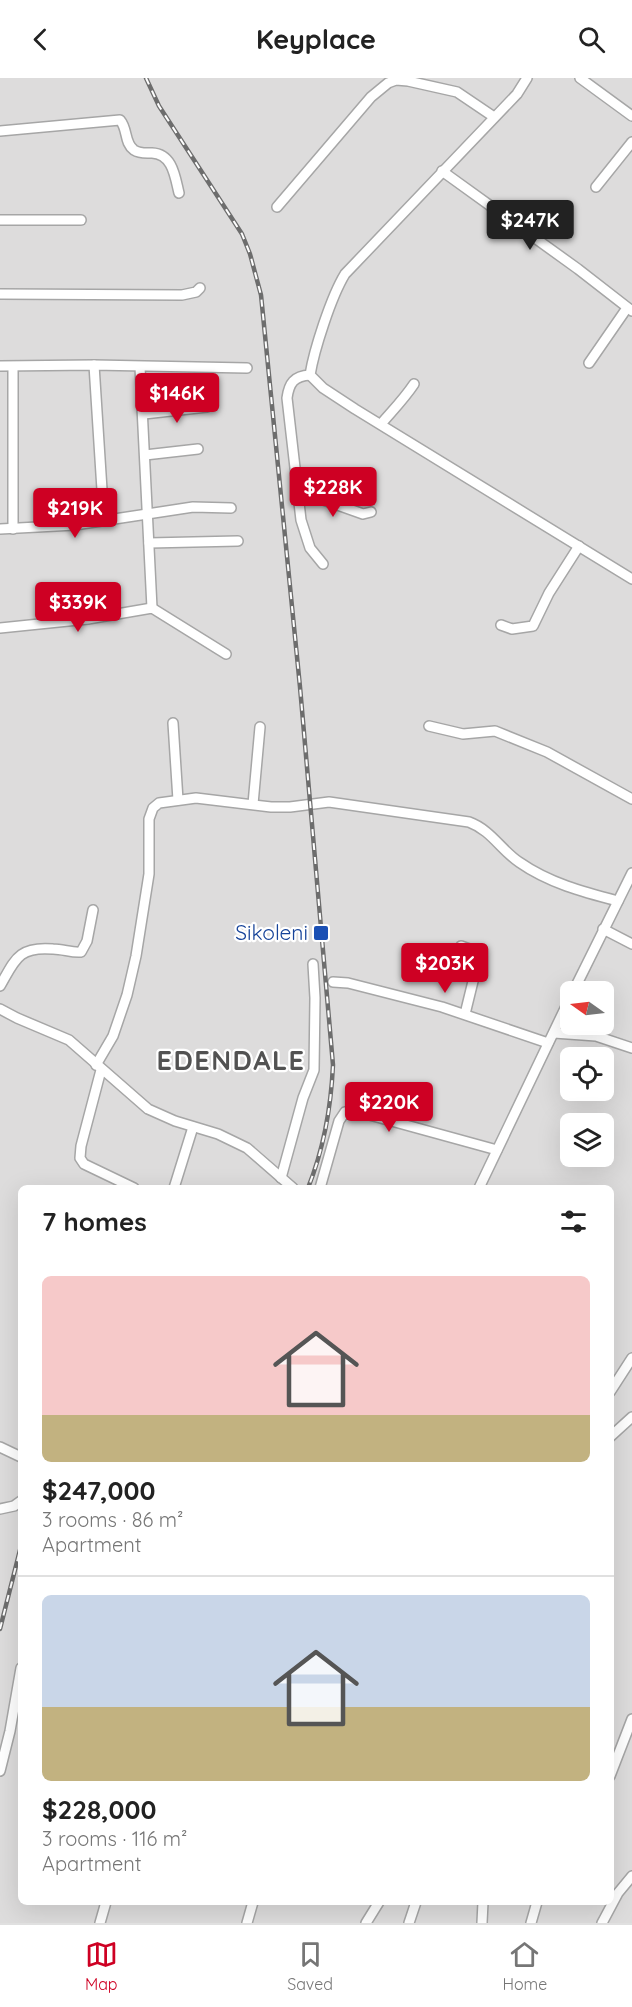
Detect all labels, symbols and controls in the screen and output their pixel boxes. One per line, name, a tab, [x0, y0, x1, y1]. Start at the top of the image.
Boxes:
text: Keyplace	[256, 22, 376, 56]
icon: back	[24, 23, 57, 56]
icon: search	[575, 23, 608, 56]
pin: $247K	[488, 200, 572, 251]
text: $247K	[501, 207, 559, 232]
pin: $146K	[135, 373, 219, 424]
text: $146K	[149, 380, 205, 405]
pin: $228K	[291, 467, 375, 518]
text: $228K	[304, 474, 362, 499]
pin: $219K	[33, 488, 117, 539]
text: $219K	[47, 495, 103, 520]
pin: $339K	[36, 582, 120, 633]
text: $339K	[49, 589, 107, 614]
place label: Sikoleni	[235, 919, 308, 945]
marker: Sikoleni	[312, 924, 330, 942]
pin: $203K	[403, 943, 487, 994]
text: $203K	[415, 950, 475, 975]
north arrow	[560, 981, 614, 1035]
map controls	[560, 981, 614, 1167]
district label: EDENDALE	[156, 1043, 306, 1077]
button: locate	[560, 1047, 614, 1101]
pin: $220K	[347, 1082, 431, 1133]
text: $220K	[359, 1089, 419, 1114]
button: layers	[560, 1113, 614, 1167]
text: 7 homes	[42, 1205, 147, 1238]
icon: filters	[557, 1205, 590, 1238]
icon: home	[262, 1315, 370, 1423]
text: $247,000	[42, 1474, 155, 1507]
text: 3 rooms · 86 m²	[42, 1507, 183, 1532]
text: Apartment	[42, 1532, 142, 1557]
icon: home	[262, 1634, 370, 1742]
text: $228,000	[42, 1793, 156, 1826]
text: 3 rooms · 116 m²	[42, 1826, 187, 1851]
text: Apartment	[42, 1851, 142, 1876]
tab: Map	[85, 1938, 118, 1994]
tab: Saved	[287, 1938, 333, 1994]
tab: Home	[502, 1938, 547, 1994]

